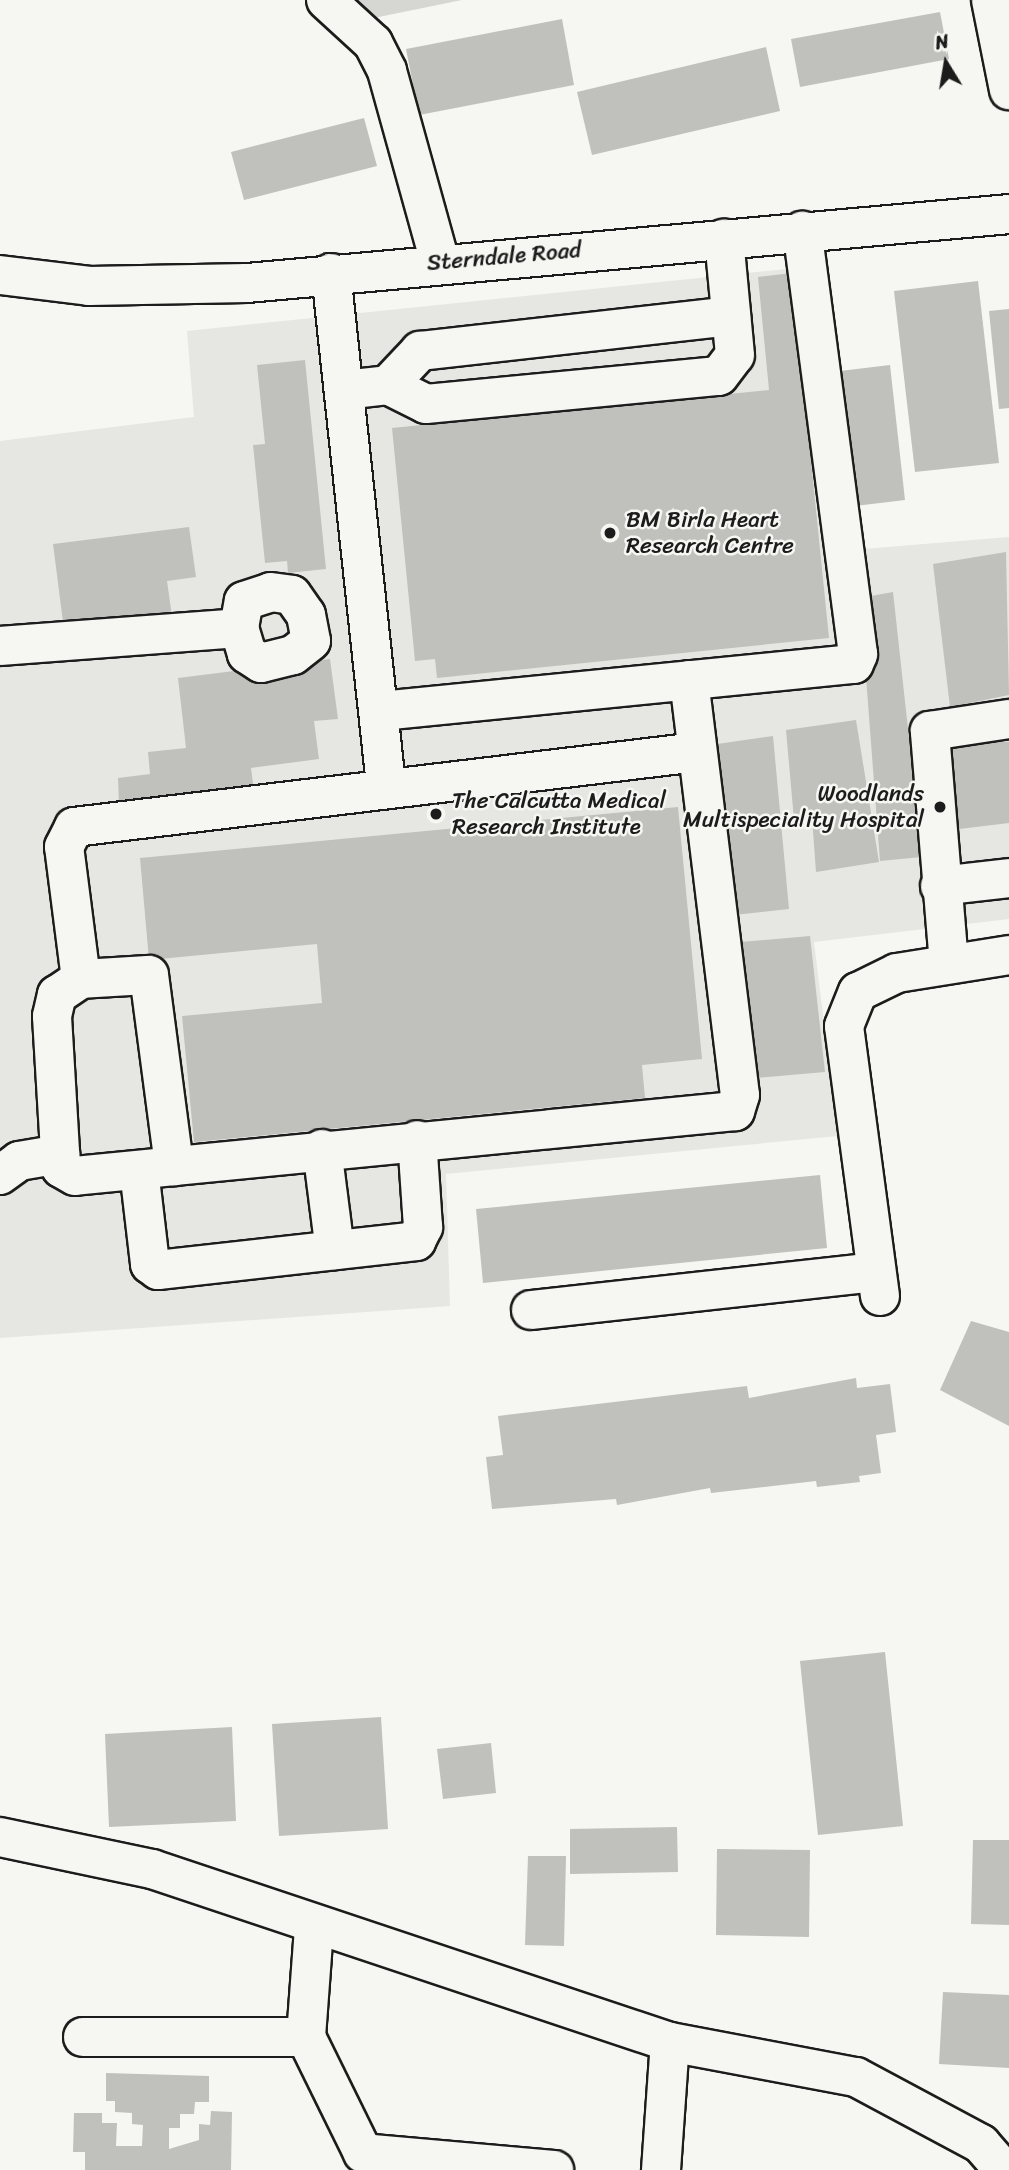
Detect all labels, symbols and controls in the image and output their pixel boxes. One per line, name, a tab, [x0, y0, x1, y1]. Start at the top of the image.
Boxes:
text: N	[932, 24, 952, 59]
north arrow	[911, 28, 981, 98]
street label: Sterndale Road	[426, 237, 582, 277]
place label: BM Birla Heart Research Centre	[626, 506, 795, 560]
marker: BM Birla Heart Research Centre	[600, 523, 620, 543]
place label: Woodlands Multispeciality Hospital	[683, 780, 924, 834]
place label: The Calcutta Medical Research Institute	[452, 787, 666, 841]
marker: Woodlands Multispeciality Hospital	[930, 797, 950, 817]
marker: The Calcutta Medical Research Institute	[426, 804, 446, 824]

